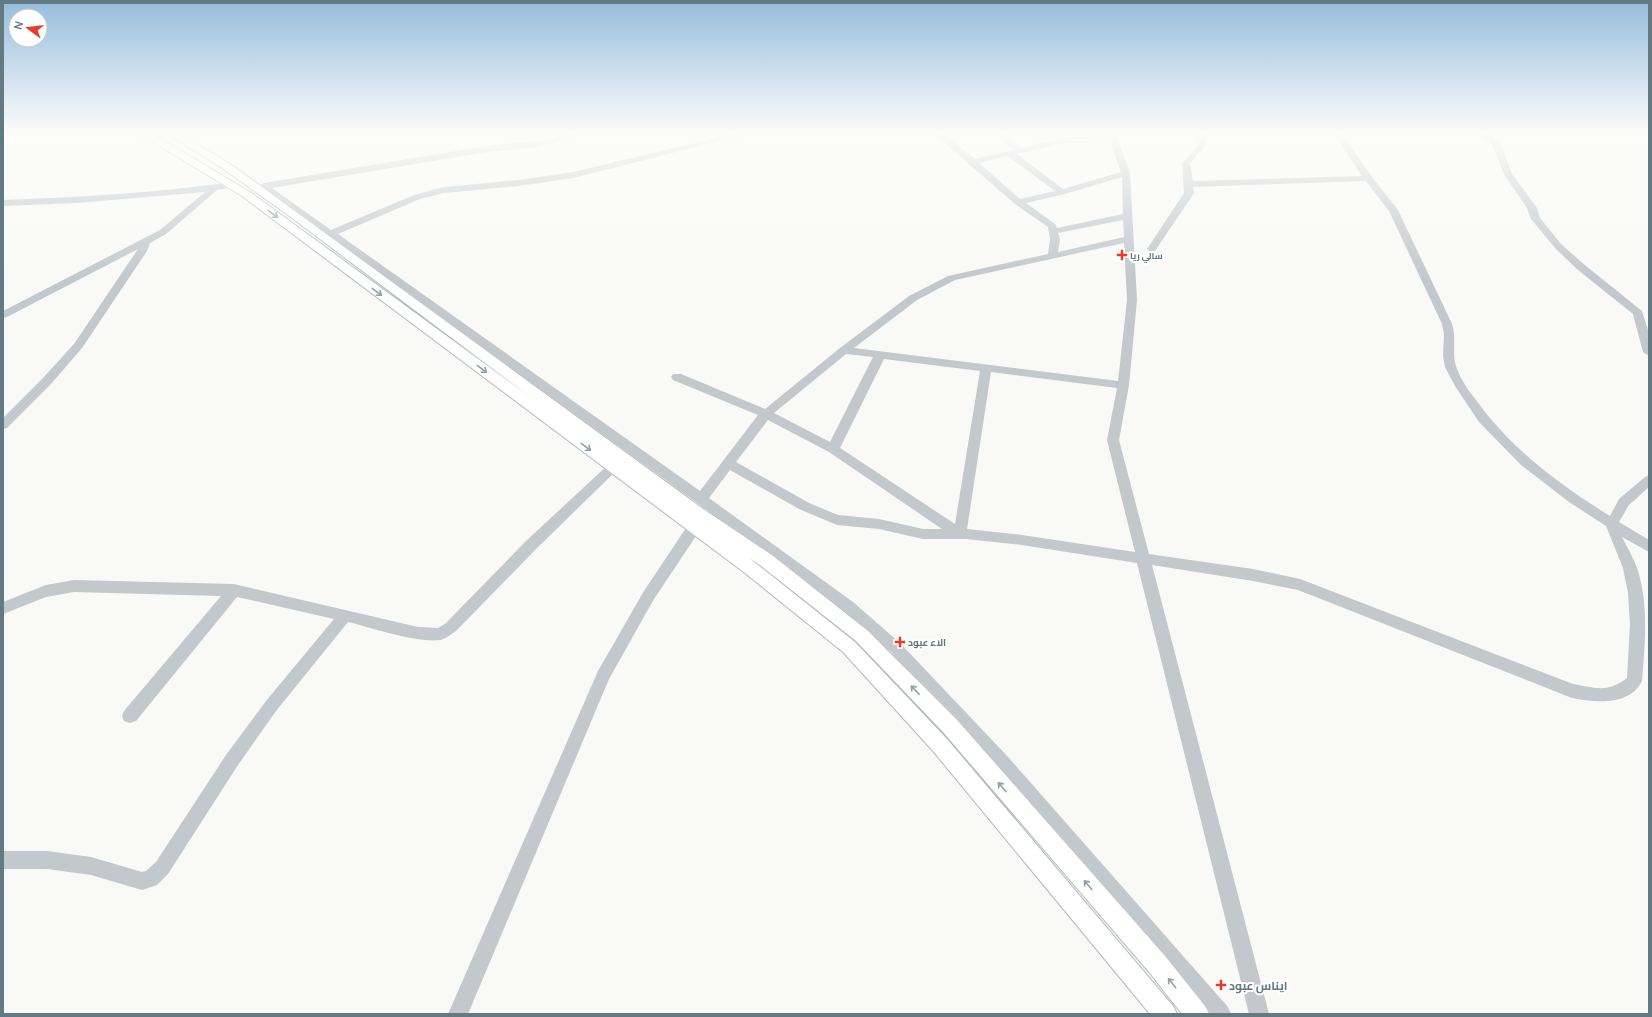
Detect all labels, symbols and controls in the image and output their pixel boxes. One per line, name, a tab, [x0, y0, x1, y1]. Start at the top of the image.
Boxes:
north arrow	[8, 8, 48, 48]
text: N	[10, 19, 26, 31]
one-way arrow	[267, 210, 278, 218]
place label: سالي ريا	[1130, 249, 1163, 264]
marker: سالي ريا	[1117, 250, 1127, 260]
one-way arrow	[372, 287, 383, 296]
one-way arrow	[476, 365, 487, 373]
one-way arrow	[580, 442, 591, 451]
place label: الاء عبود	[908, 635, 946, 649]
marker: الاء عبود	[895, 637, 905, 647]
one-way arrow	[911, 686, 920, 696]
one-way arrow	[998, 781, 1007, 792]
one-way arrow	[1083, 879, 1092, 890]
place label: ايناس عبود	[1229, 977, 1288, 994]
one-way arrow	[1168, 978, 1177, 989]
marker: ايناس عبود	[1216, 980, 1226, 990]

